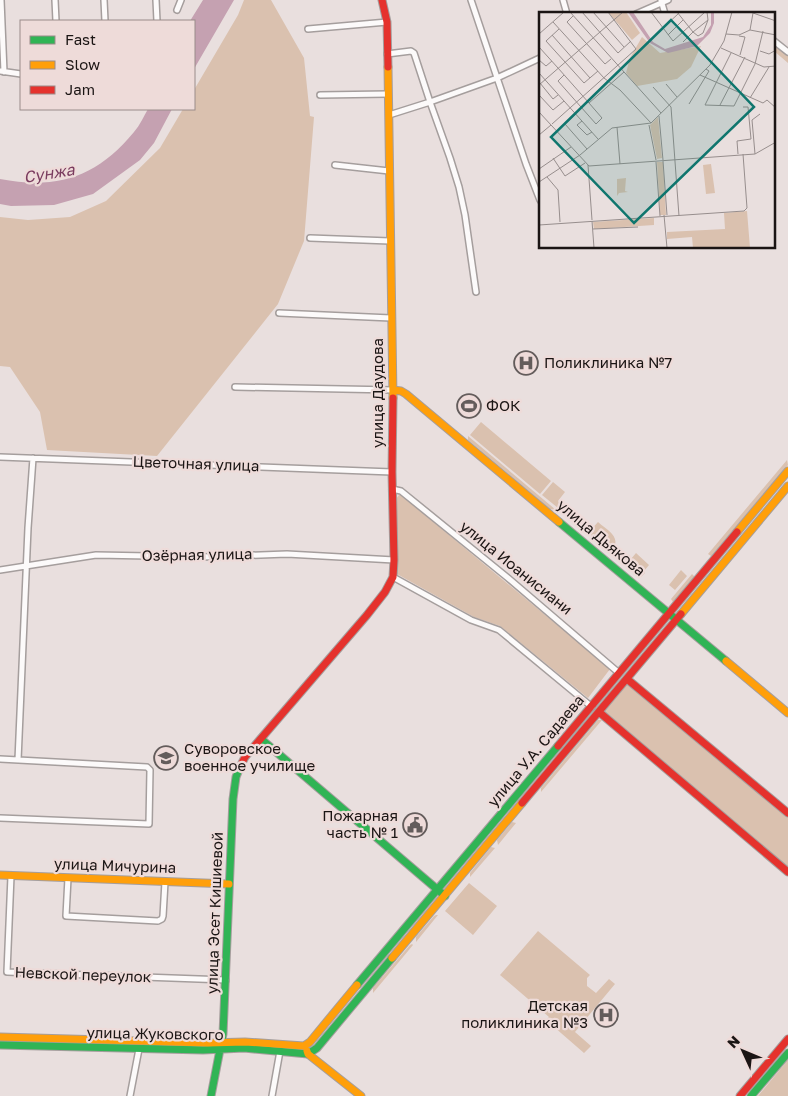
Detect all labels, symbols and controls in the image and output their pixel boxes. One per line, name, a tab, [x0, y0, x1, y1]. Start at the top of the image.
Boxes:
inset map	[539, 12, 776, 249]
legend	[20, 20, 195, 110]
text: Fast	[65, 30, 96, 48]
text: Slow	[65, 55, 100, 73]
text: Jam	[65, 80, 95, 98]
water label: Сунжа	[22, 159, 77, 187]
street label: улица Даудова	[368, 338, 386, 448]
hospital icon: Поликлиника №7	[513, 350, 539, 376]
place label: Поликлиника №7	[544, 353, 672, 371]
sports icon: ФОК	[456, 393, 482, 419]
place label: ФОК	[486, 396, 521, 414]
street label: Цветочная улица	[132, 452, 260, 474]
street label: улица Дьякова	[554, 495, 649, 579]
street label: улица Иоанисиани	[457, 516, 576, 618]
street label: Озёрная улица	[141, 544, 253, 564]
street label: улица У.А. Садаева	[483, 691, 587, 810]
place label: Суворовское военное училище	[184, 739, 315, 774]
school or university icon: Суворовское военное училище	[153, 745, 179, 771]
place label: Пожарная часть № 1	[322, 806, 398, 841]
public building icon: Пожарная часть № 1	[402, 812, 428, 838]
street label: улица Эсет Кишиевой	[202, 832, 226, 994]
street label: улица Мичурина	[54, 854, 177, 876]
street label: Невской переулок	[14, 963, 152, 985]
place label: Детская поликлиника №3	[461, 996, 588, 1031]
hospital icon: Детская поликлиника №3	[593, 1002, 619, 1028]
street label: улица Жуковского	[86, 1023, 224, 1043]
north arrow	[718, 1026, 768, 1076]
text: N	[723, 1032, 743, 1051]

